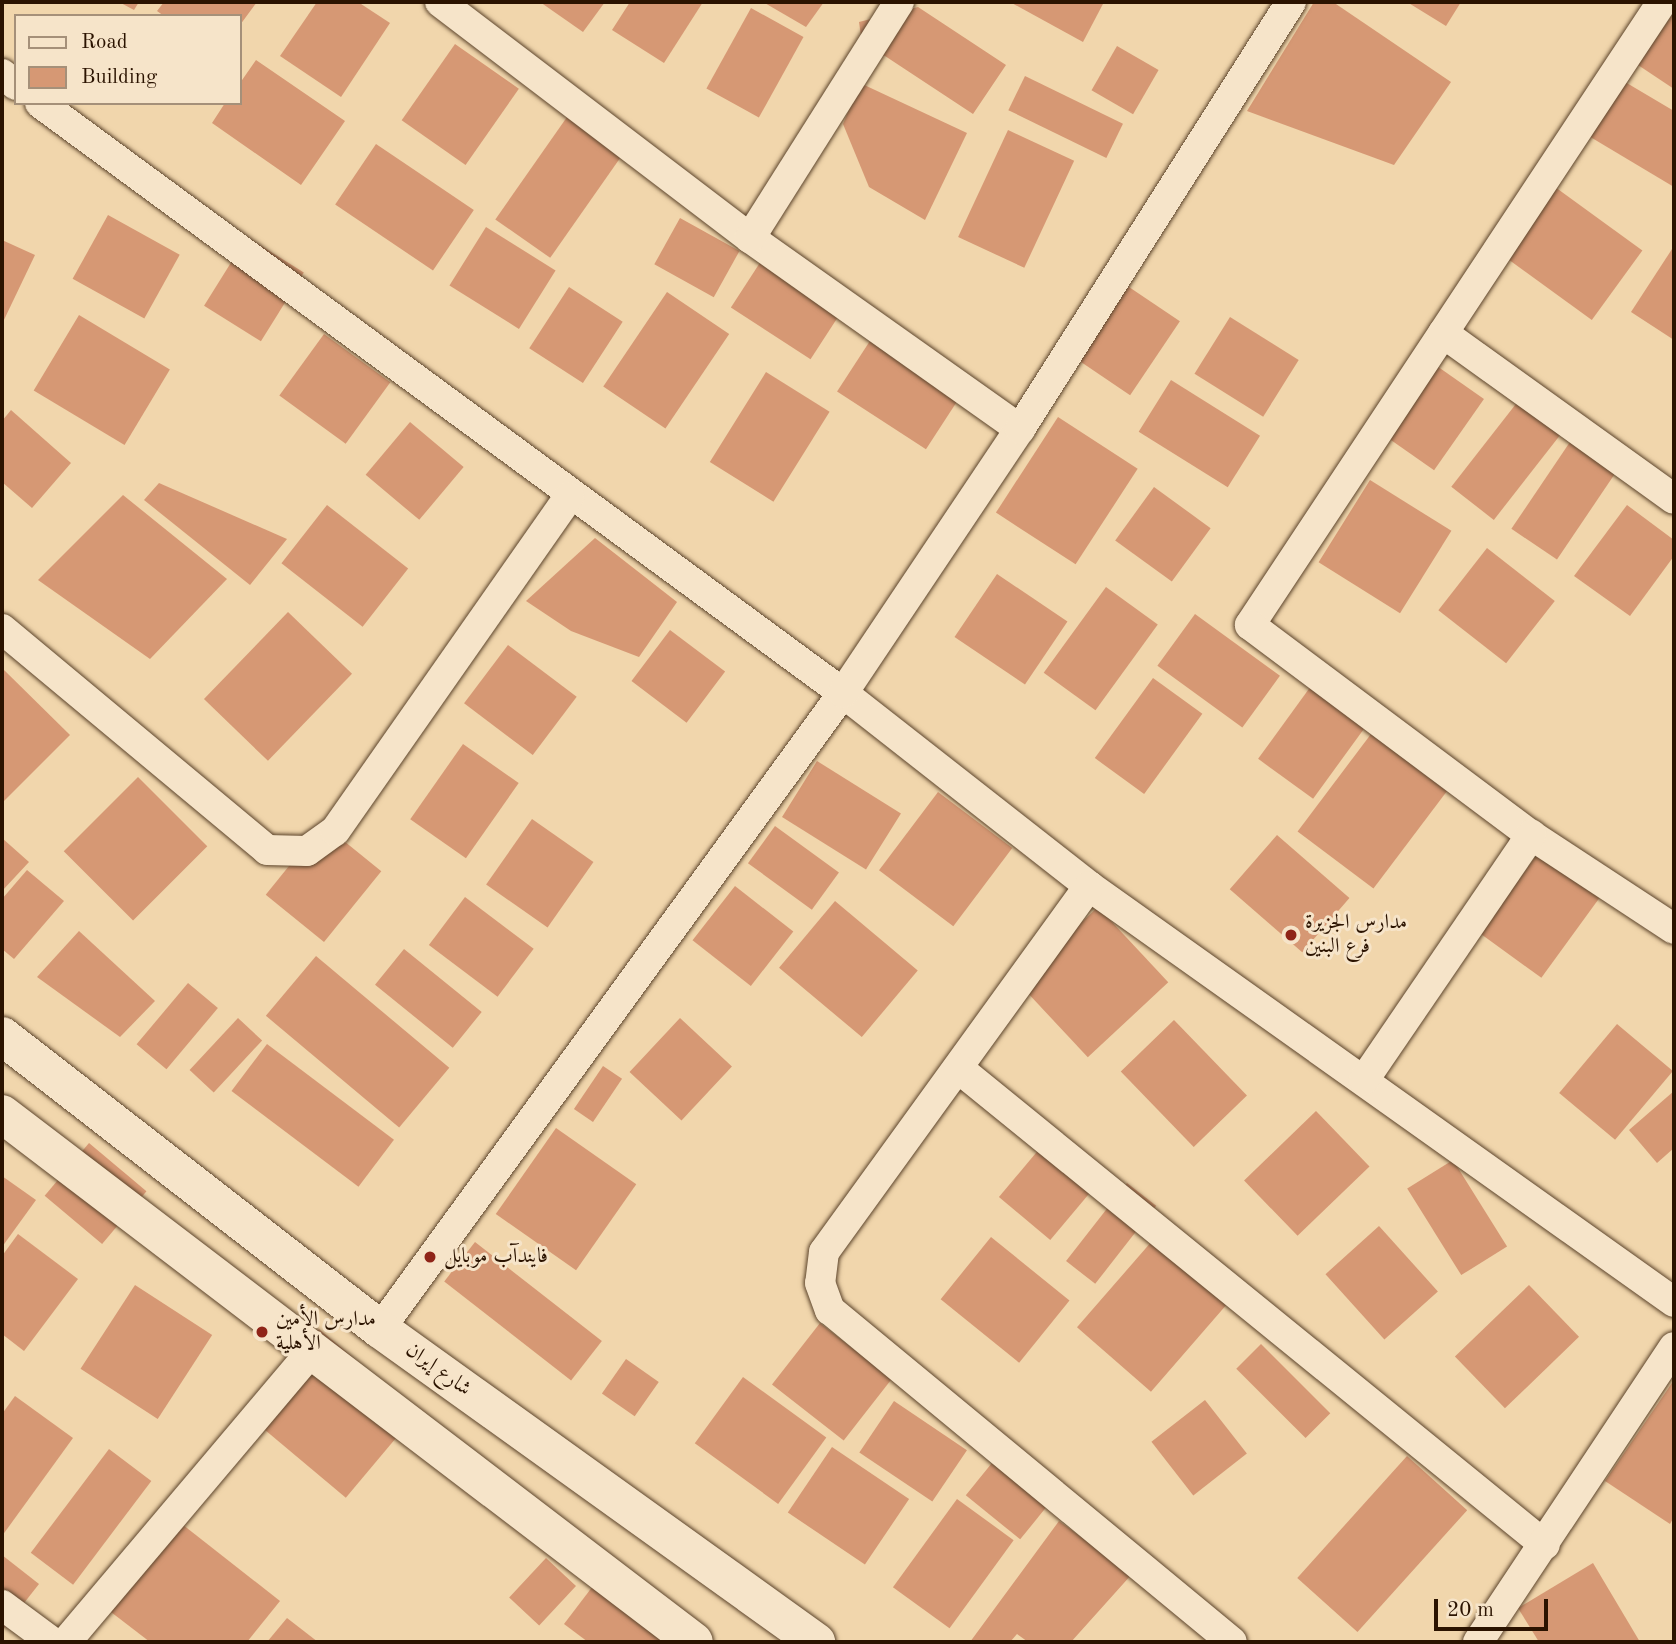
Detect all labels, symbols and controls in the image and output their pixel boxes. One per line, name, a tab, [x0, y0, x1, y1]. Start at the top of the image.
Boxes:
legend	[14, 14, 242, 105]
text: Road	[81, 32, 128, 53]
text: Building	[81, 67, 157, 88]
place label: مدارس الجزيرة فرع البنين	[1305, 910, 1407, 960]
marker: مدارس الجزيرة فرع البنين	[1283, 927, 1299, 943]
place label: فايندآب موبايل	[444, 1244, 548, 1270]
marker: فايندآب موبايل	[422, 1249, 438, 1265]
place label: مدارس الأمين الأهلية	[276, 1307, 376, 1357]
marker: مدارس الأمين الأهلية	[254, 1324, 270, 1340]
street label: شارع إيران	[400, 1338, 476, 1402]
scale bar	[1438, 1584, 1552, 1628]
text: 20 m	[1447, 1600, 1494, 1621]

